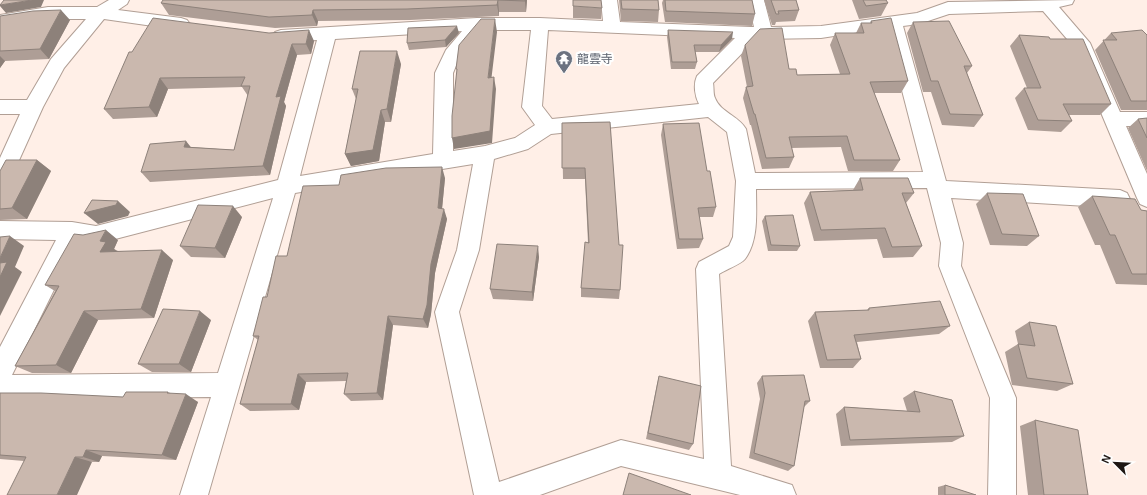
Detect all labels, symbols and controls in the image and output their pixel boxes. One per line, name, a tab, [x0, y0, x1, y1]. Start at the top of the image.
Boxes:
temple icon: 龍雲寺	[554, 49, 574, 74]
place label: 龍雲寺	[577, 52, 613, 66]
north arrow	[1095, 443, 1135, 483]
text: N	[1099, 453, 1113, 465]

